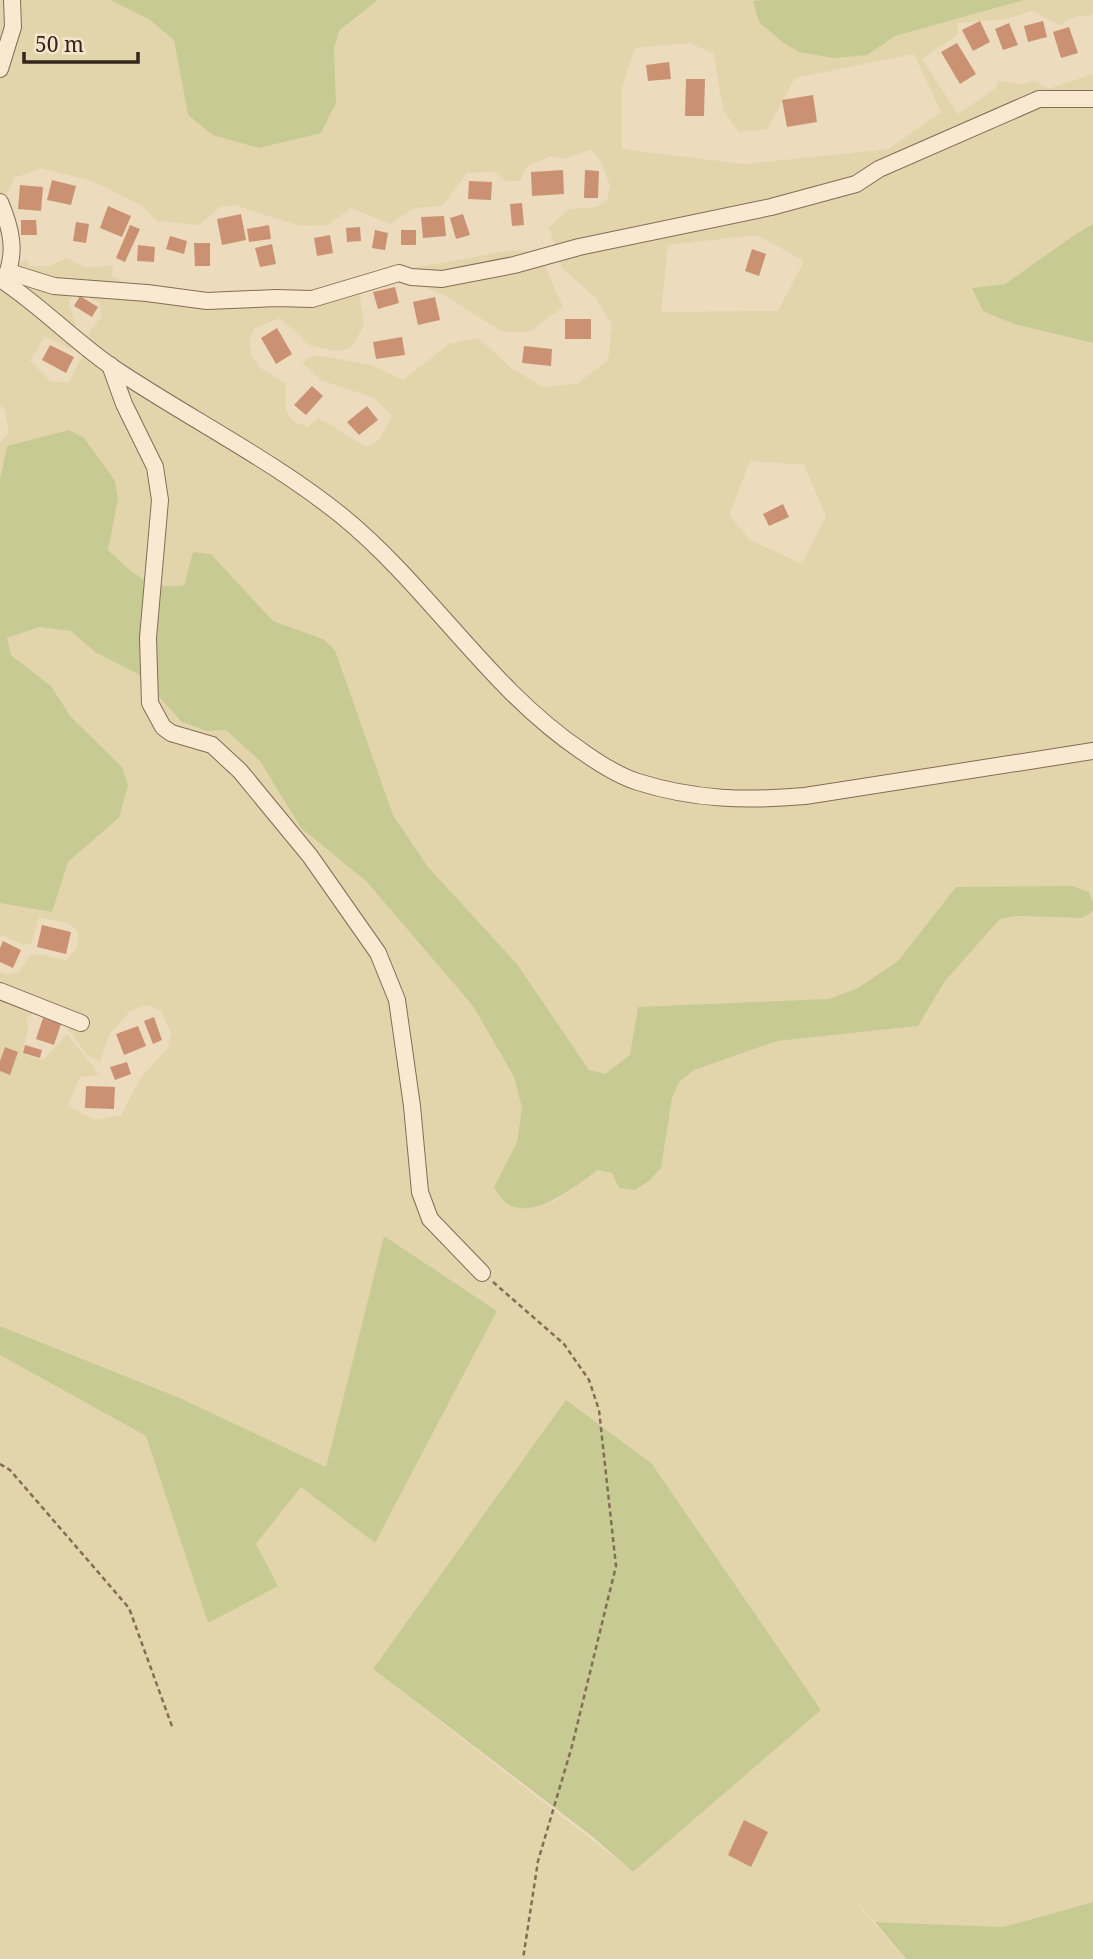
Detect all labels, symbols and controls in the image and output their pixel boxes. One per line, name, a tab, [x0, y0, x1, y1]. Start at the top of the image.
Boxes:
scale bar	[24, 21, 138, 65]
text: 50 m	[35, 30, 84, 58]

